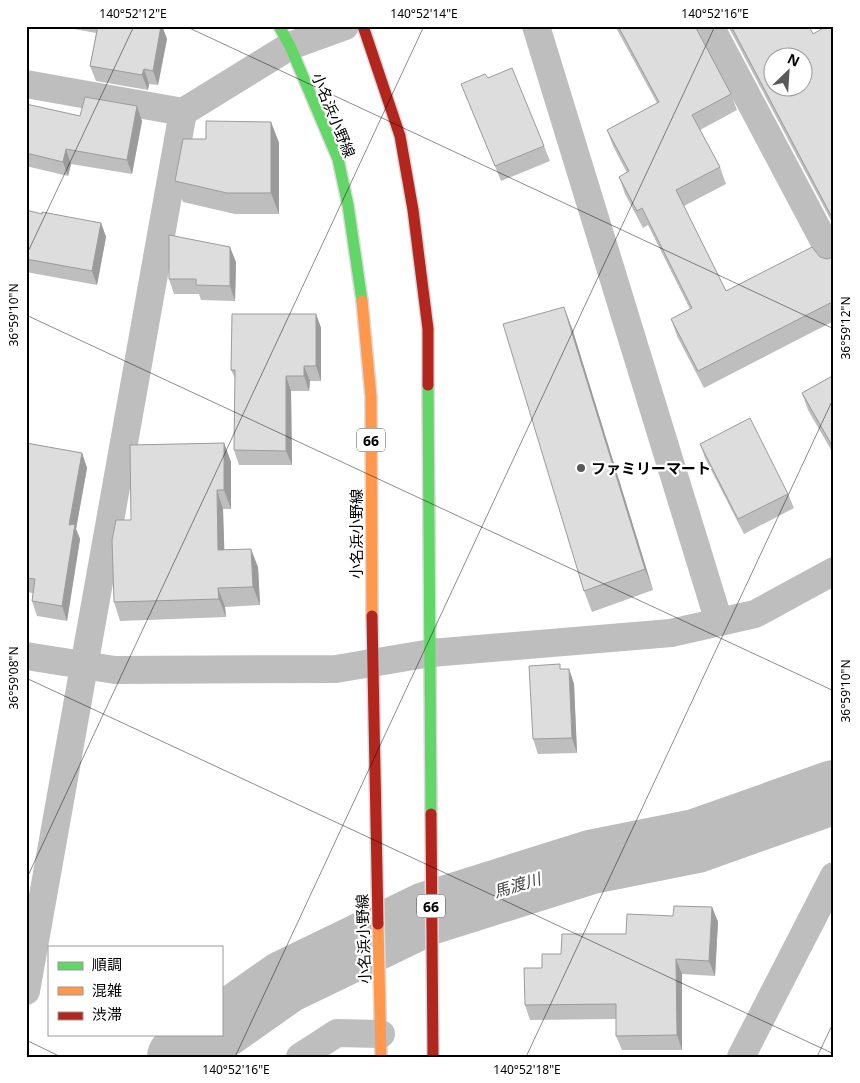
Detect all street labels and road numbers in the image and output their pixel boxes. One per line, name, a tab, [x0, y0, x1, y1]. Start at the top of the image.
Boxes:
street label: 小名浜小野線	[308, 70, 360, 160]
road number: 66	[357, 428, 385, 452]
street label: 小名浜小野線	[346, 489, 366, 579]
street label: 小名浜小野線	[351, 894, 375, 984]
road number: 66	[417, 894, 445, 918]

